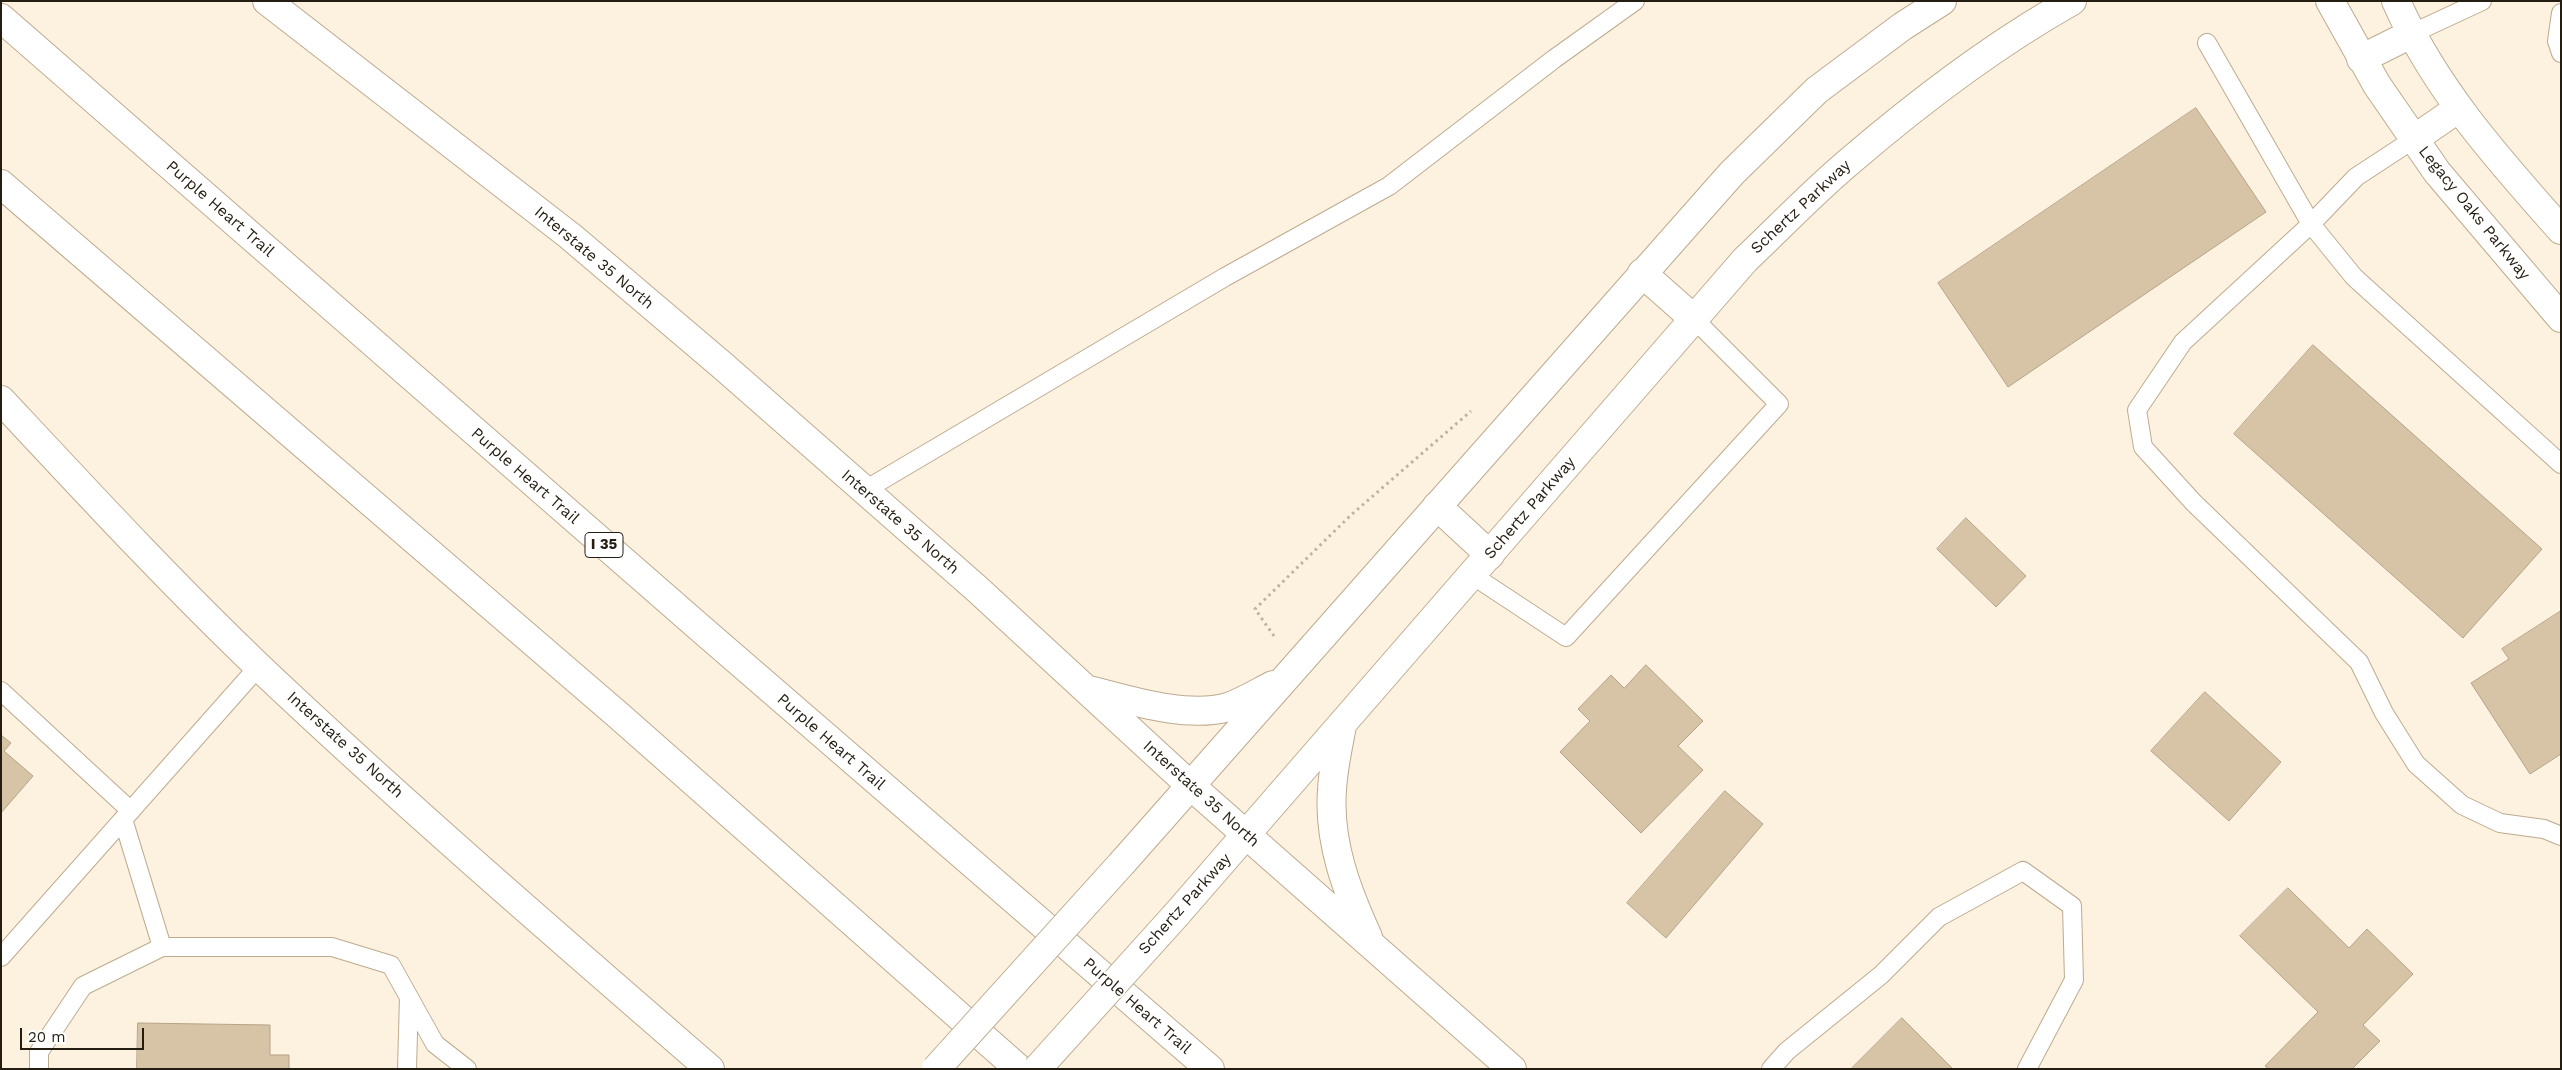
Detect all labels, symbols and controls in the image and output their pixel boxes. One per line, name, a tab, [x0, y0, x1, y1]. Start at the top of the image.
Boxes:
street label: Legacy Oaks Parkway	[2414, 142, 2534, 284]
street label: Schertz Parkway	[1747, 156, 1855, 258]
street label: Purple Heart Trail	[162, 157, 278, 261]
street label: Interstate 35 North	[530, 202, 658, 314]
street label: Purple Heart Trail	[467, 424, 583, 528]
street label: Schertz Parkway	[1480, 453, 1580, 563]
street label: Interstate 35 North	[837, 466, 963, 578]
road number: I 35	[585, 532, 623, 558]
street label: Interstate 35 North	[283, 688, 407, 802]
street label: Purple Heart Trail	[773, 690, 889, 794]
street label: Interstate 35 North	[1139, 737, 1263, 851]
street label: Schertz Parkway	[1135, 849, 1235, 959]
street label: Purple Heart Trail	[1079, 954, 1195, 1058]
scale bar	[22, 1018, 146, 1050]
text: 20 m	[28, 1028, 66, 1046]

